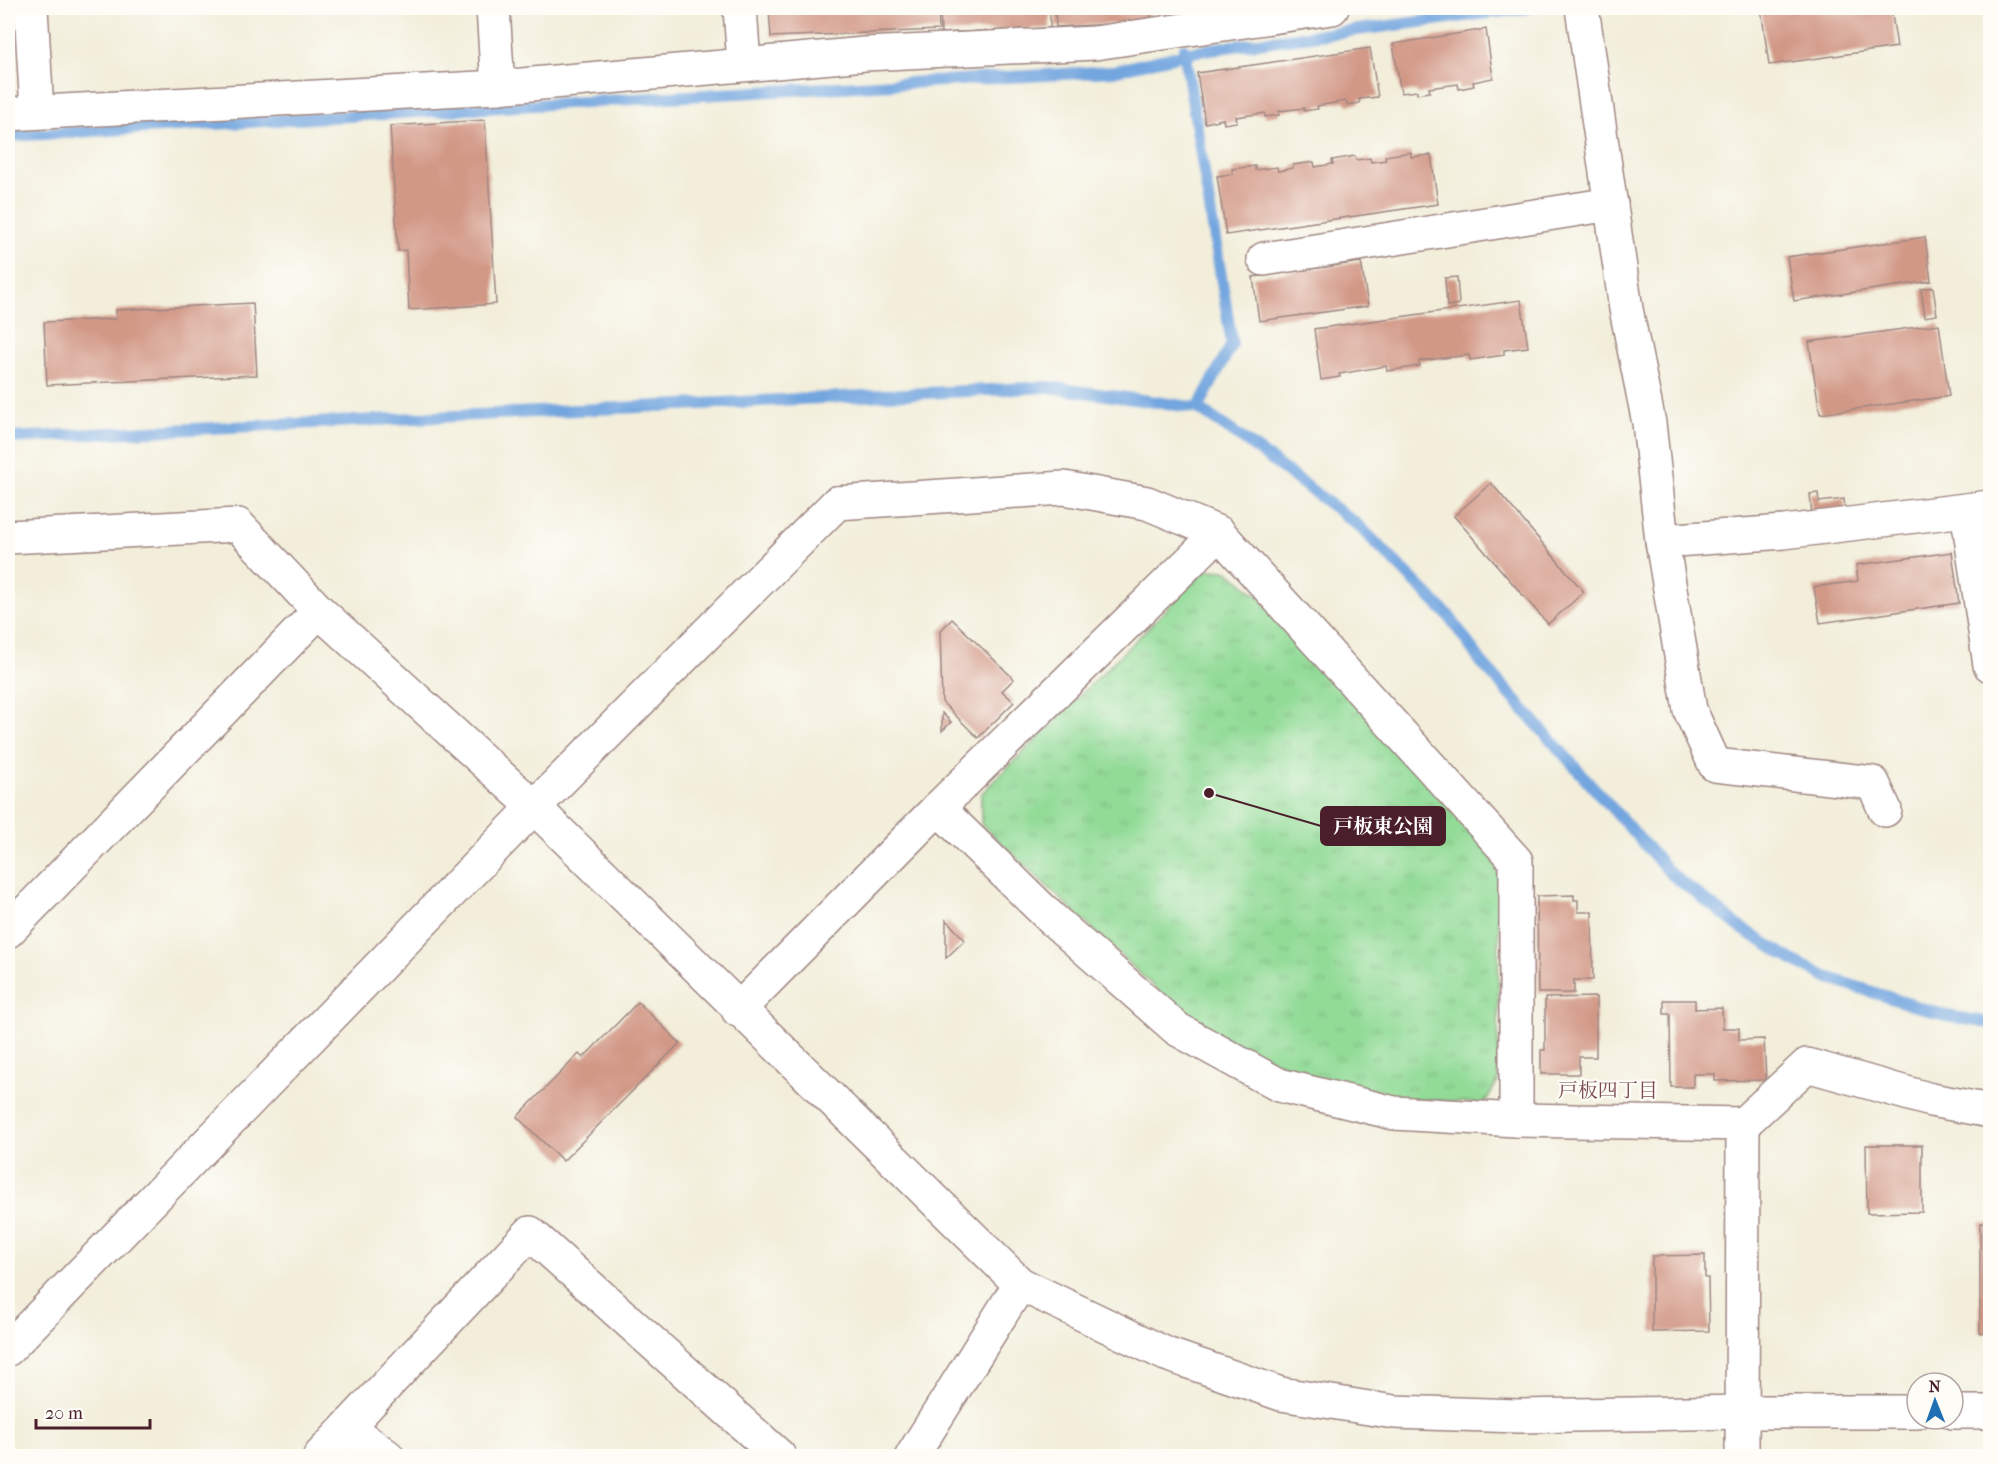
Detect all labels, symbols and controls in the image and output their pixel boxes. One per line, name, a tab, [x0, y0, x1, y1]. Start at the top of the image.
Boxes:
callout: 戸板東公園	[1321, 807, 1445, 845]
text: 戸板東公園	[1333, 815, 1433, 838]
district label: 戸板四丁目	[1558, 1079, 1658, 1102]
north arrow	[1905, 1371, 1965, 1431]
text: N	[1929, 1377, 1942, 1396]
scale bar	[36, 1392, 150, 1430]
text: 20 m	[45, 1403, 83, 1424]

